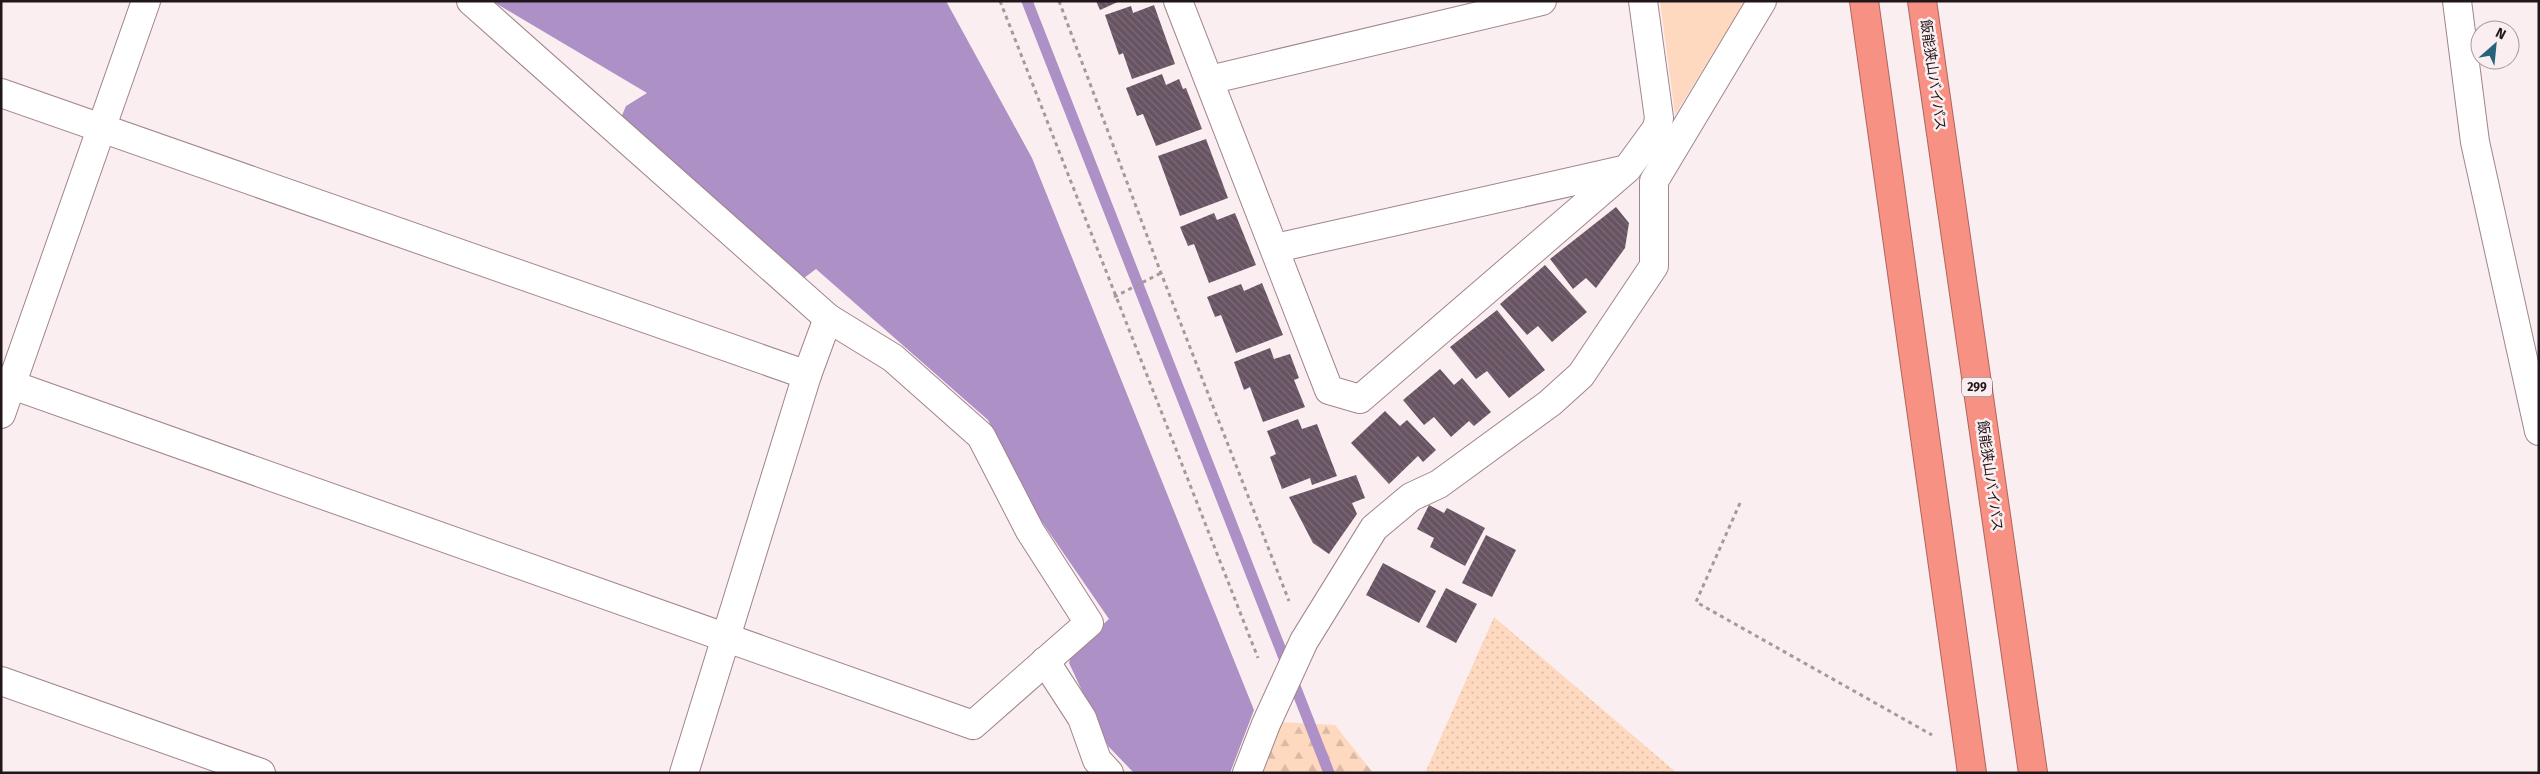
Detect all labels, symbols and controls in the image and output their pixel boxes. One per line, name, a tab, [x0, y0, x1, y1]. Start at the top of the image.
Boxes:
street label: 飯能狭山バイパス	[1917, 18, 1949, 132]
north arrow	[2470, 20, 2520, 70]
text: N	[2493, 24, 2509, 44]
road number: 299	[1962, 378, 1992, 397]
street label: 飯能狭山バイパス	[1974, 419, 2006, 533]

